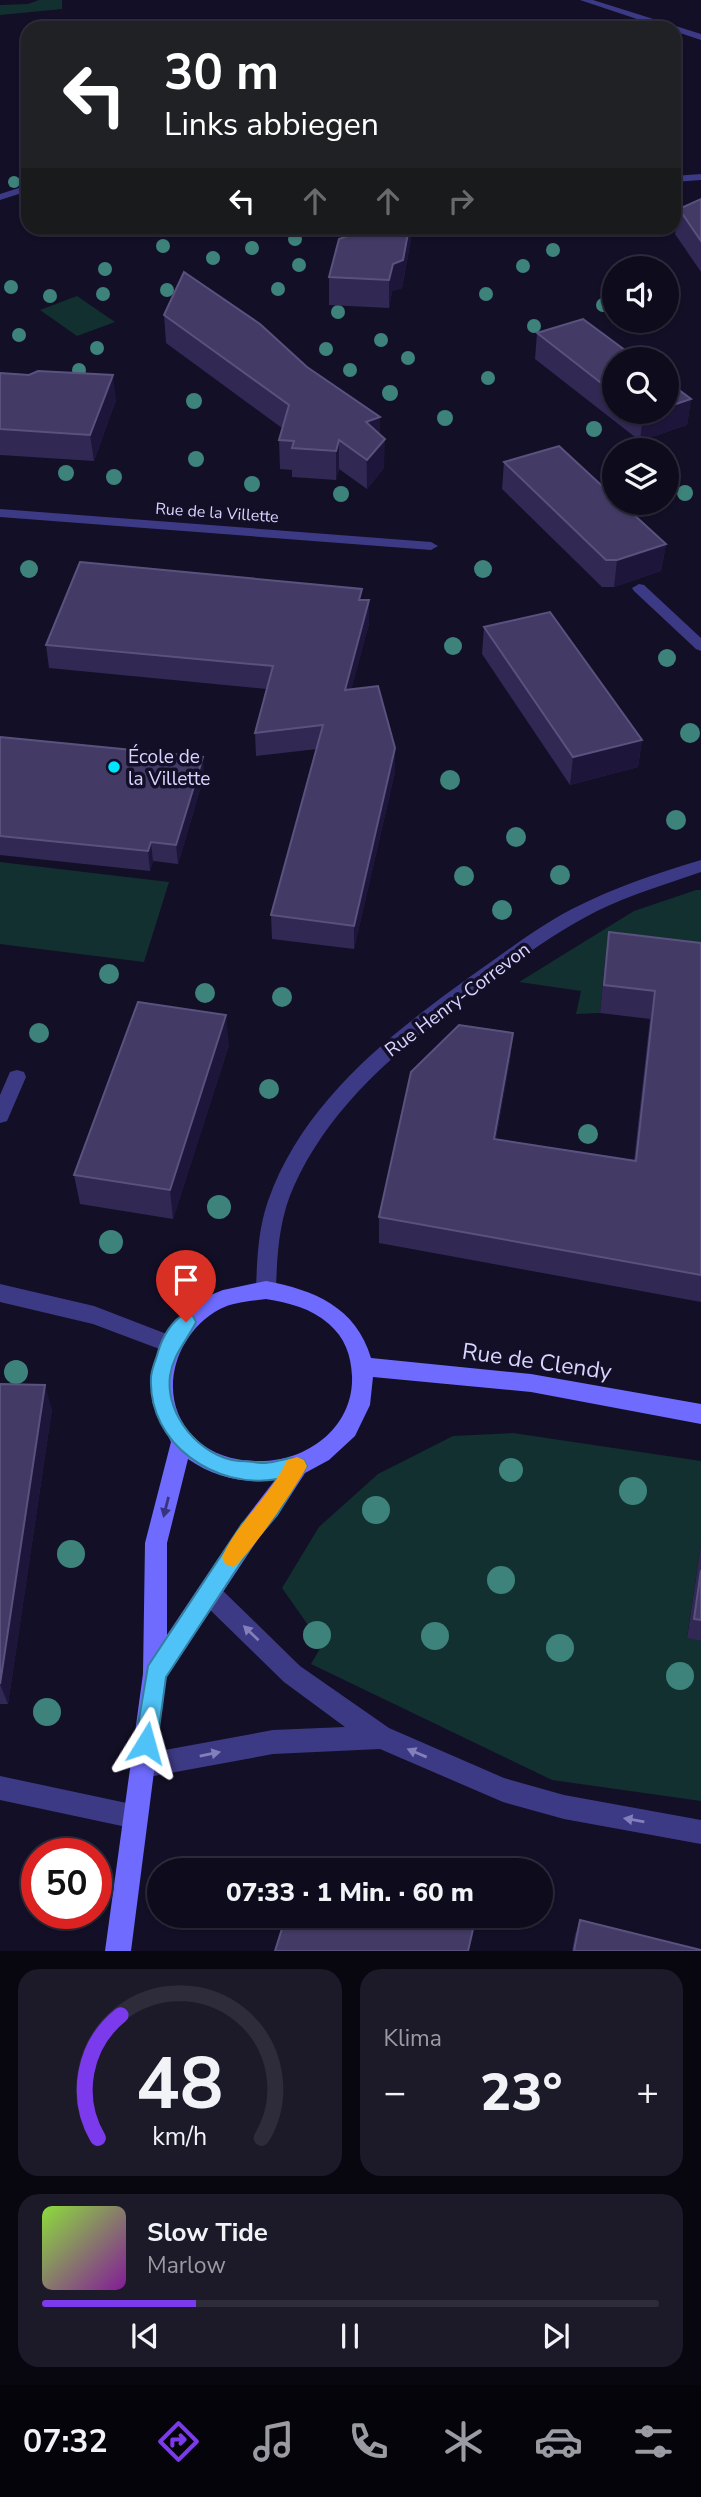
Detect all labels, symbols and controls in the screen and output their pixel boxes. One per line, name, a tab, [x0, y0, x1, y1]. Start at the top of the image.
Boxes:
text: 30 m	[164, 39, 279, 106]
icon: left	[49, 49, 140, 140]
text: Links abbiegen	[164, 103, 379, 146]
icon: left	[223, 182, 261, 220]
icon: ahead	[296, 182, 334, 220]
icon: ahead	[369, 182, 407, 220]
icon: right	[442, 182, 480, 220]
map controls	[602, 256, 679, 515]
button: sound	[602, 256, 679, 333]
button: search	[602, 347, 679, 424]
button: layers	[602, 438, 679, 515]
street label: Rue de la Villette	[154, 498, 279, 528]
place label: École de la Villette	[128, 744, 210, 792]
marker: École de la Villette	[106, 759, 122, 775]
street label: Rue Henry-Correvon	[380, 937, 536, 1063]
pin	[156, 1250, 216, 1322]
icon: arrive	[167, 1261, 205, 1299]
street label: Rue de Clendy	[460, 1336, 614, 1387]
one-way arrow	[160, 1496, 171, 1518]
one-way arrow	[242, 1625, 259, 1642]
position arrow	[109, 1706, 183, 1780]
one-way arrow	[407, 1747, 428, 1758]
one-way arrow	[199, 1748, 221, 1759]
one-way arrow	[623, 1814, 645, 1825]
speed limit sign: 50	[21, 1838, 112, 1929]
text: 07:33 · 1 Min. · 60 m	[226, 1875, 474, 1910]
text: Klima	[384, 2023, 442, 2054]
text: 48	[136, 2035, 223, 2135]
text: 23°	[480, 2057, 562, 2128]
text: −	[384, 2067, 406, 2118]
text: +	[636, 2067, 659, 2118]
text: km/h	[152, 2120, 207, 2154]
text: Slow Tide	[147, 2215, 268, 2250]
text: Marlow	[147, 2250, 226, 2281]
icon: previous	[126, 2317, 164, 2355]
icon: pause	[331, 2317, 369, 2355]
icon: next	[537, 2317, 575, 2355]
icon: directions	[154, 2417, 203, 2466]
icon: music	[249, 2417, 298, 2466]
icon: phone	[344, 2417, 393, 2466]
icon: climate	[439, 2417, 488, 2466]
icon: car	[534, 2417, 583, 2466]
icon: filters	[629, 2417, 678, 2466]
text: 07:32	[23, 2420, 108, 2463]

